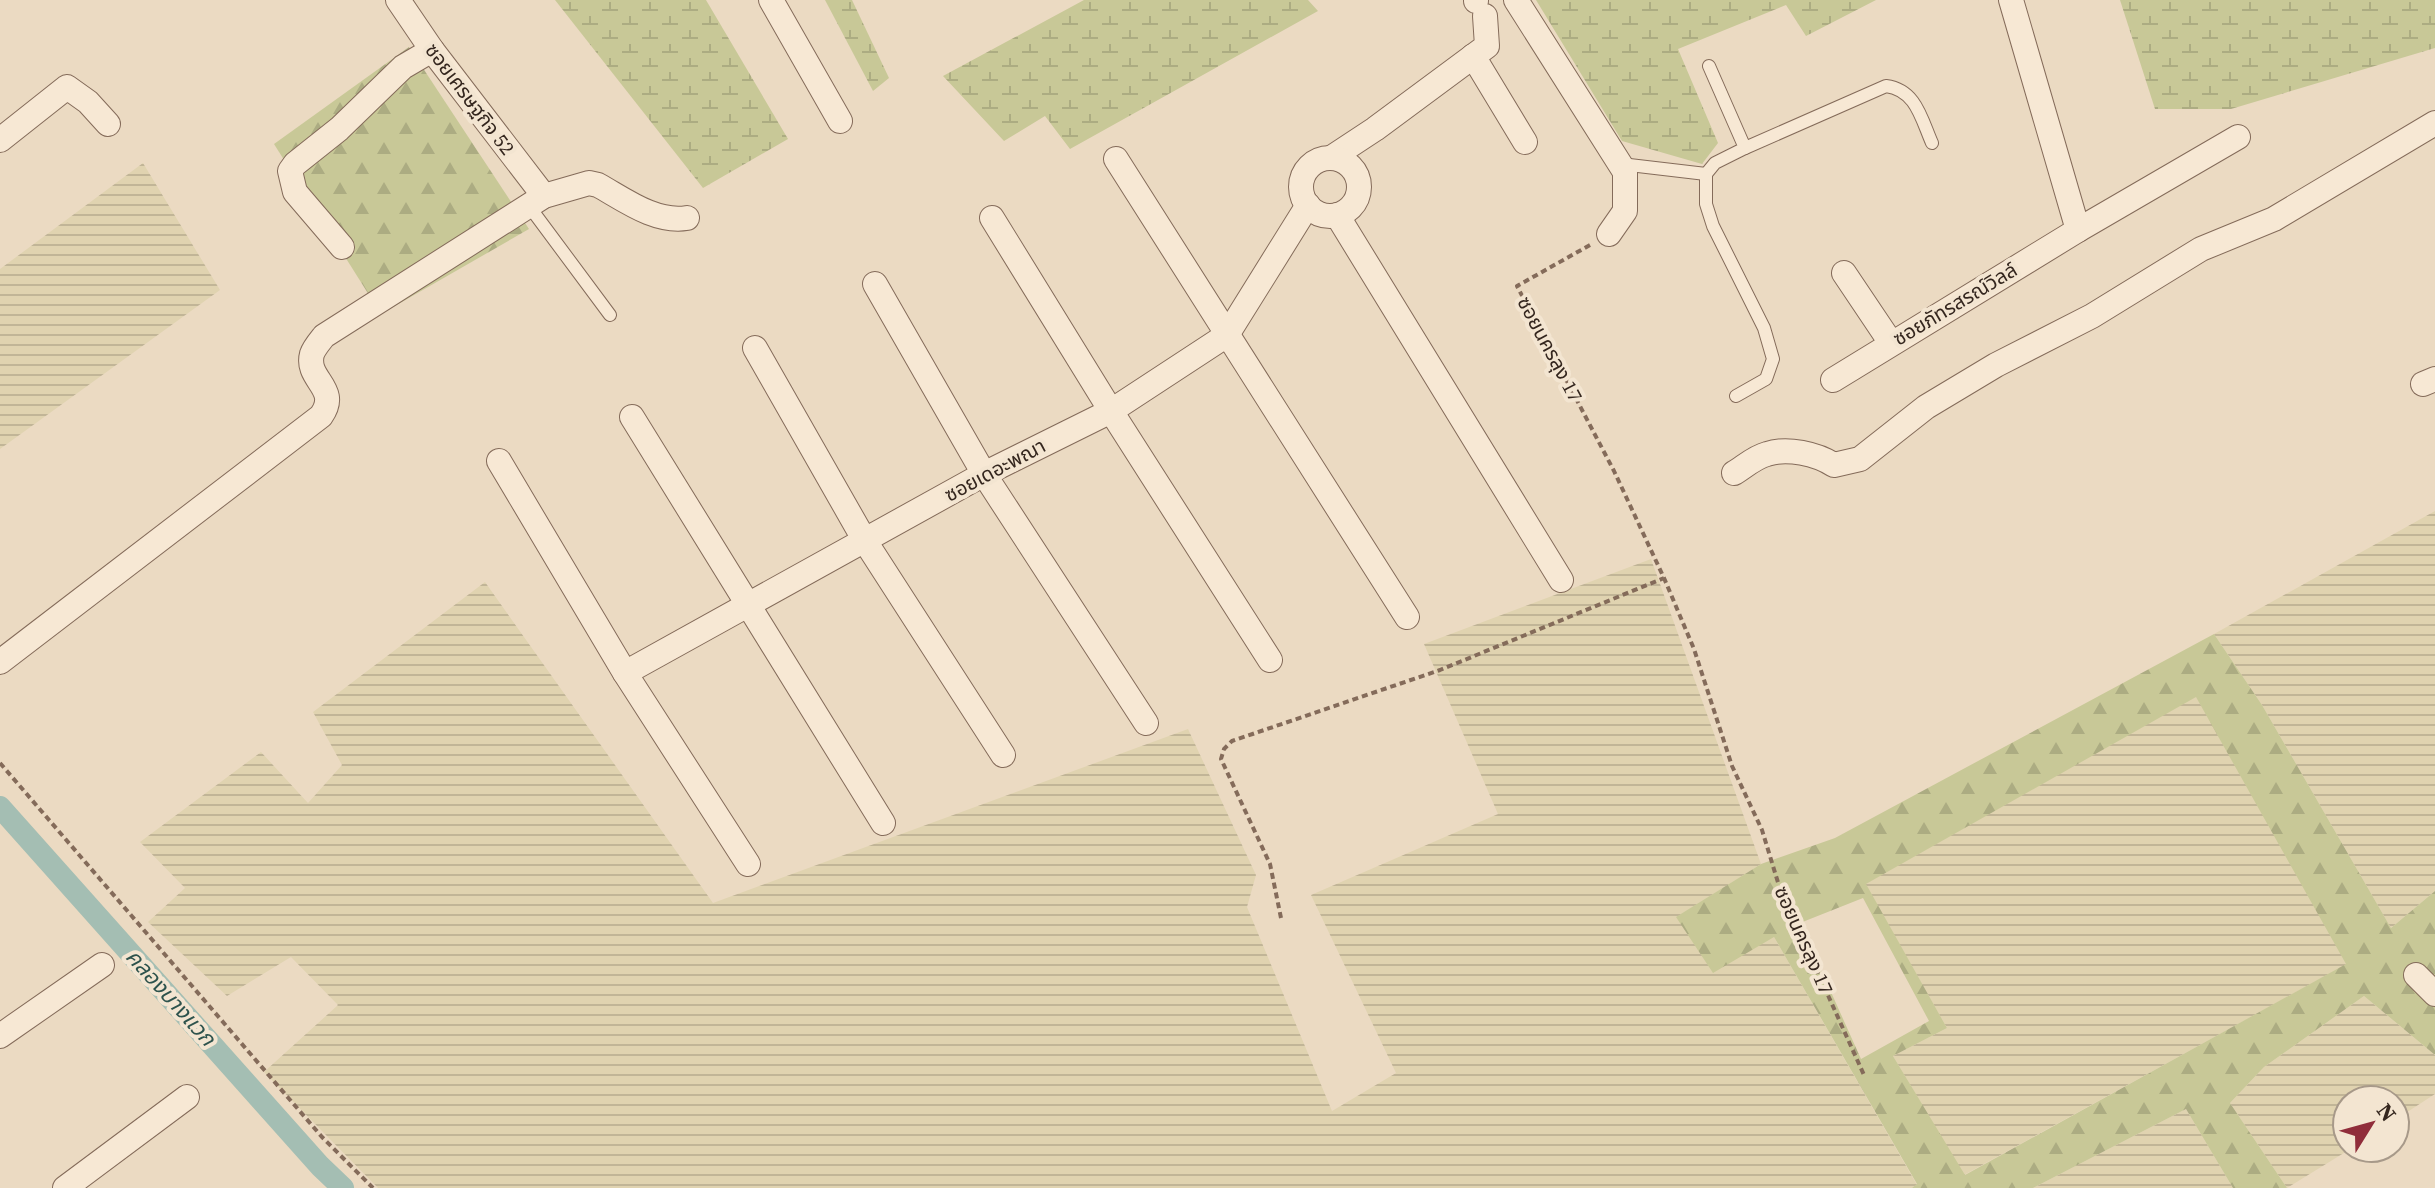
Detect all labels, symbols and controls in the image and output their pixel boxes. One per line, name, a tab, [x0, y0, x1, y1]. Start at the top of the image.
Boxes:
street label: ซอยเศรษฐกิจ 52	[419, 37, 521, 161]
street label: ซอยภัทรสรณ์วิลล์	[1888, 256, 2022, 352]
street label: ซอยนครลุง 17	[1511, 291, 1589, 407]
street label: ซอยเดอะพณา	[939, 432, 1051, 508]
street label: ซอยนครลุง 17	[1768, 881, 1840, 999]
water label: คลองบางแวก	[119, 942, 223, 1053]
north arrow	[2331, 1084, 2411, 1164]
text: N	[2370, 1097, 2404, 1127]

